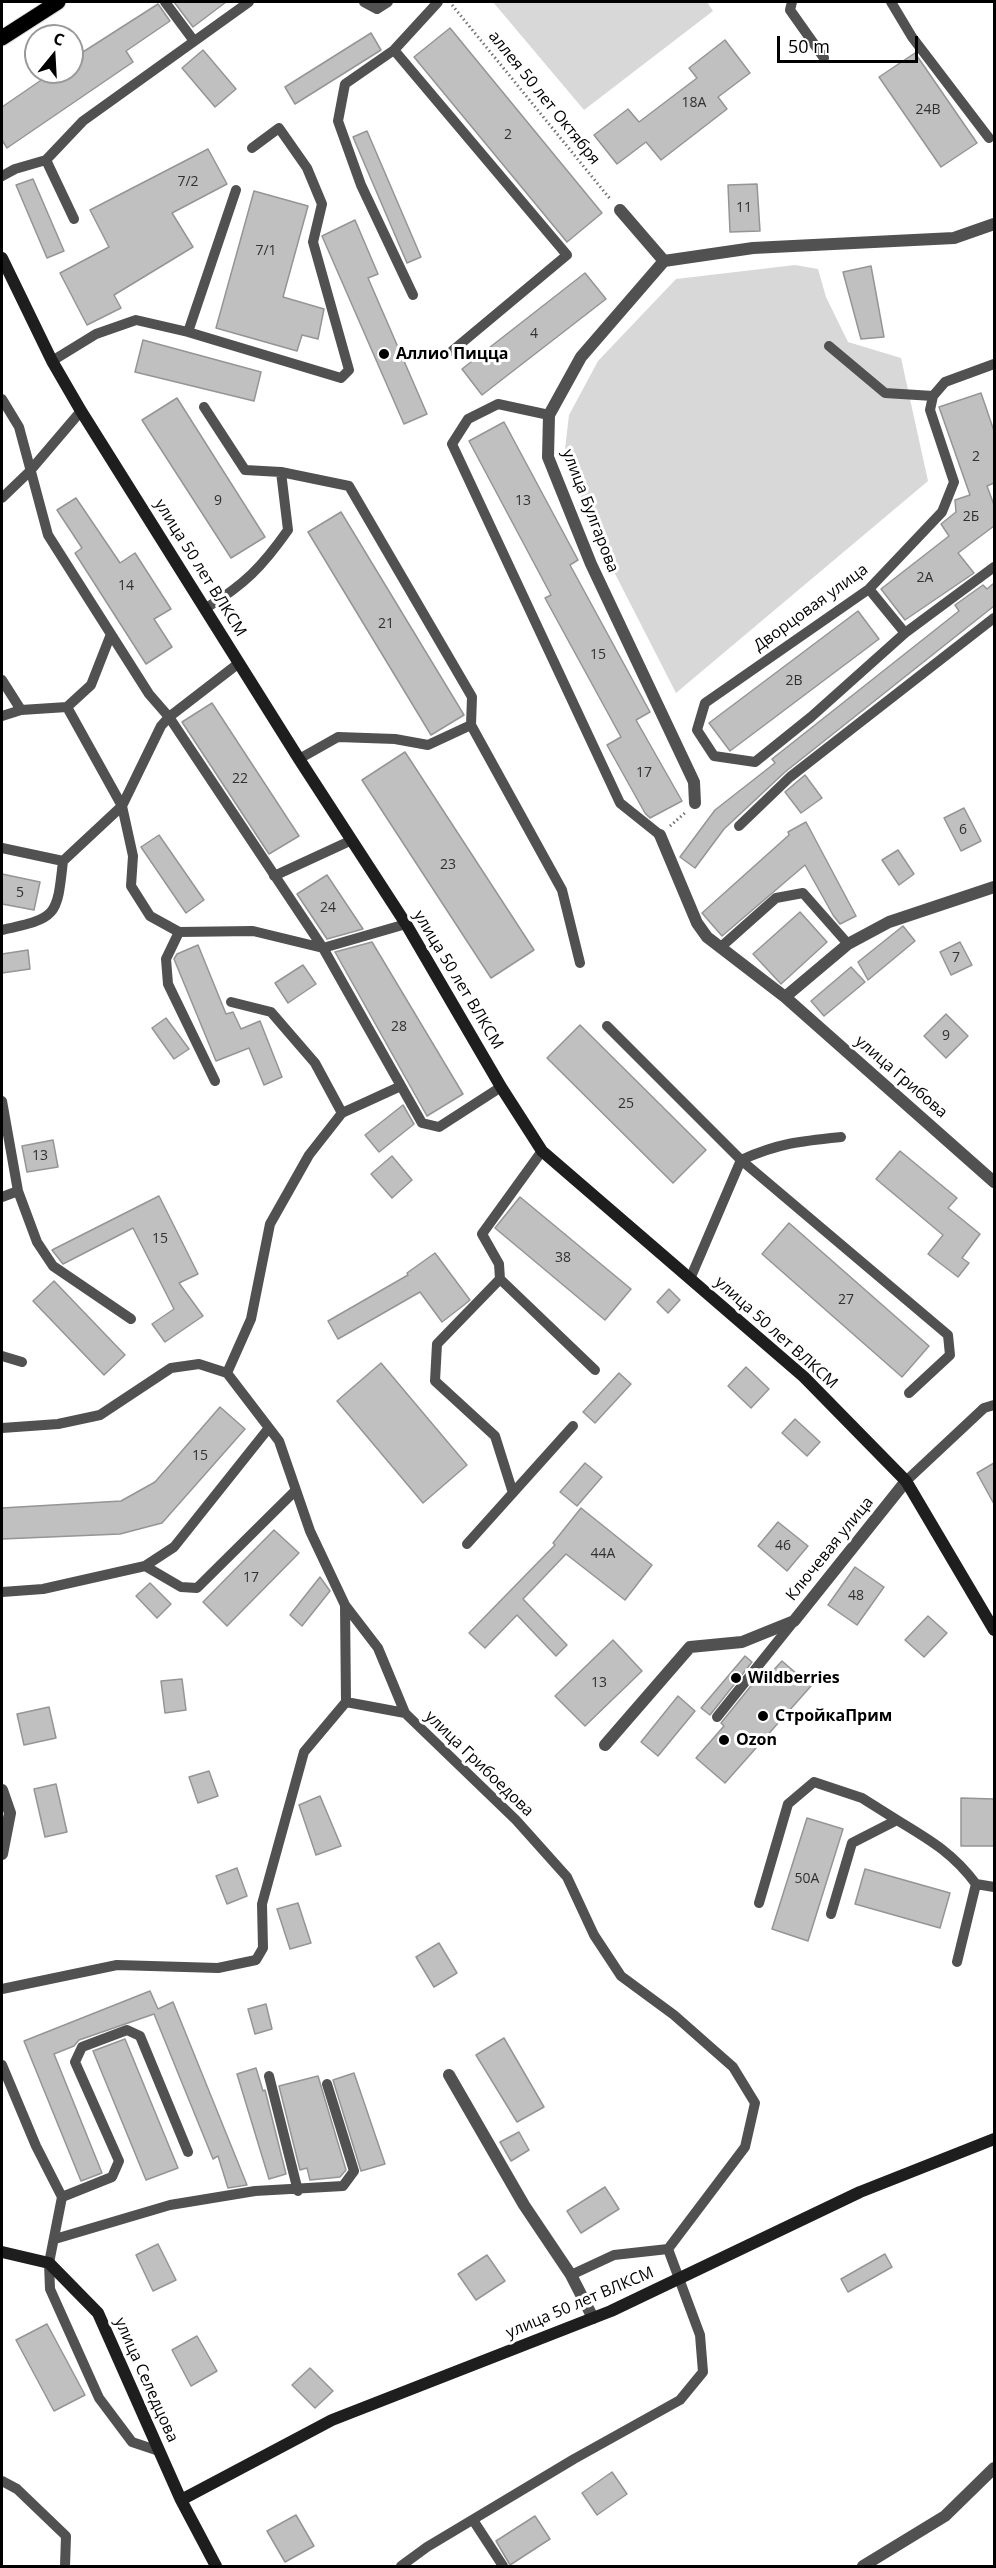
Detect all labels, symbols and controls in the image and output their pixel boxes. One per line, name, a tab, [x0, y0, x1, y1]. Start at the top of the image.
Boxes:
north arrow	[24, 24, 84, 84]
scale bar	[780, 24, 921, 62]
text: С	[51, 27, 67, 51]
street label: аллея 50 лет Октября	[484, 27, 604, 169]
text: 50 m	[788, 34, 830, 58]
house number: 18А	[682, 95, 706, 111]
house number: 24В	[915, 102, 941, 118]
house number: 2	[504, 127, 512, 143]
house number: 7/2	[177, 174, 199, 190]
house number: 11	[736, 200, 752, 216]
house number: 7/1	[255, 243, 277, 259]
house number: 4	[530, 326, 538, 342]
place label: Аллио Пицца	[396, 344, 508, 364]
marker: Аллио Пицца	[377, 347, 391, 361]
street label: улица Булгарова	[558, 447, 622, 575]
house number: 2	[972, 449, 980, 465]
house number: 9	[214, 493, 222, 509]
house number: 13	[515, 493, 531, 509]
street label: улица 50 лет ВЛКСМ	[150, 496, 250, 640]
house number: 2Б	[963, 509, 979, 525]
street label: Дворцовая улица	[750, 560, 872, 656]
house number: 2А	[917, 570, 933, 586]
house number: 14	[118, 578, 134, 594]
house number: 21	[378, 616, 394, 632]
house number: 15	[590, 647, 606, 663]
house number: 2В	[785, 673, 803, 689]
house number: 17	[636, 765, 652, 781]
house number: 22	[232, 771, 248, 787]
house number: 6	[959, 822, 967, 838]
house number: 23	[440, 857, 456, 873]
house number: 5	[16, 885, 24, 901]
house number: 24	[320, 900, 336, 916]
street label: улица 50 лет ВЛКСМ	[409, 907, 507, 1053]
house number: 7	[952, 950, 960, 966]
house number: 28	[391, 1019, 407, 1035]
house number: 9	[942, 1028, 950, 1044]
street label: улица Грибова	[851, 1032, 951, 1122]
house number: 25	[618, 1096, 634, 1112]
house number: 13	[32, 1148, 48, 1164]
house number: 15	[152, 1231, 168, 1247]
house number: 38	[555, 1250, 571, 1266]
street label: улица 50 лет ВЛКСМ	[711, 1273, 841, 1393]
house number: 27	[838, 1292, 854, 1308]
house number: 15	[192, 1448, 208, 1464]
street label: Ключевая улица	[782, 1493, 878, 1605]
house number: 46	[775, 1538, 791, 1554]
house number: 44А	[591, 1546, 615, 1562]
house number: 17	[243, 1570, 259, 1586]
house number: 48	[848, 1588, 864, 1604]
place label: Wildberries	[748, 1668, 840, 1688]
marker: Wildberries	[729, 1671, 743, 1685]
house number: 13	[591, 1675, 607, 1691]
place label: СтройкаПрим	[775, 1706, 892, 1726]
street label: улица Грибоедова	[421, 1707, 537, 1821]
marker: СтройкаПрим	[756, 1709, 770, 1723]
place label: Ozon	[736, 1730, 777, 1750]
marker: Ozon	[717, 1733, 731, 1747]
house number: 50А	[795, 1871, 819, 1887]
street label: улица 50 лет ВЛКСМ	[503, 2263, 657, 2343]
street label: улица Селедцова	[110, 2315, 182, 2445]

